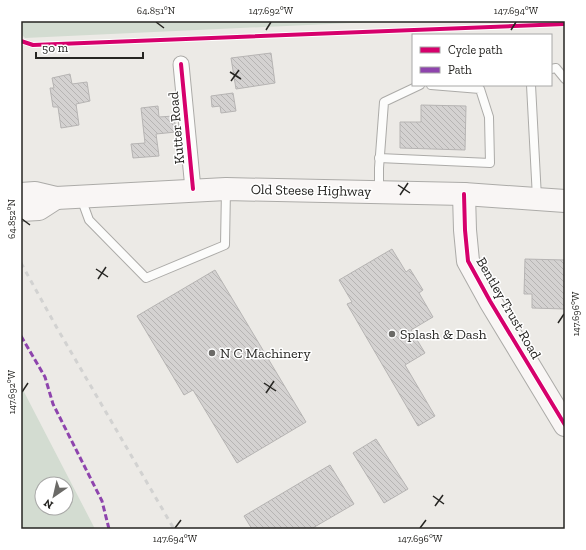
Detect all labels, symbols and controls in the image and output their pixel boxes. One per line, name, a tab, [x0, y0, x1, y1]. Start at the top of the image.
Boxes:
text: 64.851°N	[137, 5, 176, 17]
text: 147.692°W	[249, 5, 294, 17]
text: 147.694°W	[494, 5, 539, 17]
scale bar	[36, 34, 143, 60]
legend	[412, 34, 552, 86]
text: 50 m	[42, 41, 69, 55]
text: Cycle path	[448, 43, 503, 57]
text: Path	[448, 63, 472, 77]
street label: Kutter Road	[165, 91, 188, 165]
street label: Old Steese Highway	[251, 181, 372, 200]
text: 64.852°N	[6, 198, 18, 239]
street label: Bentley Trust Road	[472, 254, 545, 363]
text: 147.696°W	[570, 291, 582, 336]
place label: Splash & Dash	[400, 326, 487, 343]
marker: Splash & Dash	[387, 329, 397, 339]
place label: N C Machinery	[220, 345, 311, 362]
marker: N C Machinery	[207, 348, 217, 358]
text: 147.692°W	[6, 369, 18, 414]
north arrow	[34, 476, 74, 516]
text: N	[41, 496, 56, 512]
text: 147.694°W	[153, 533, 198, 545]
text: 147.696°W	[398, 533, 443, 545]

